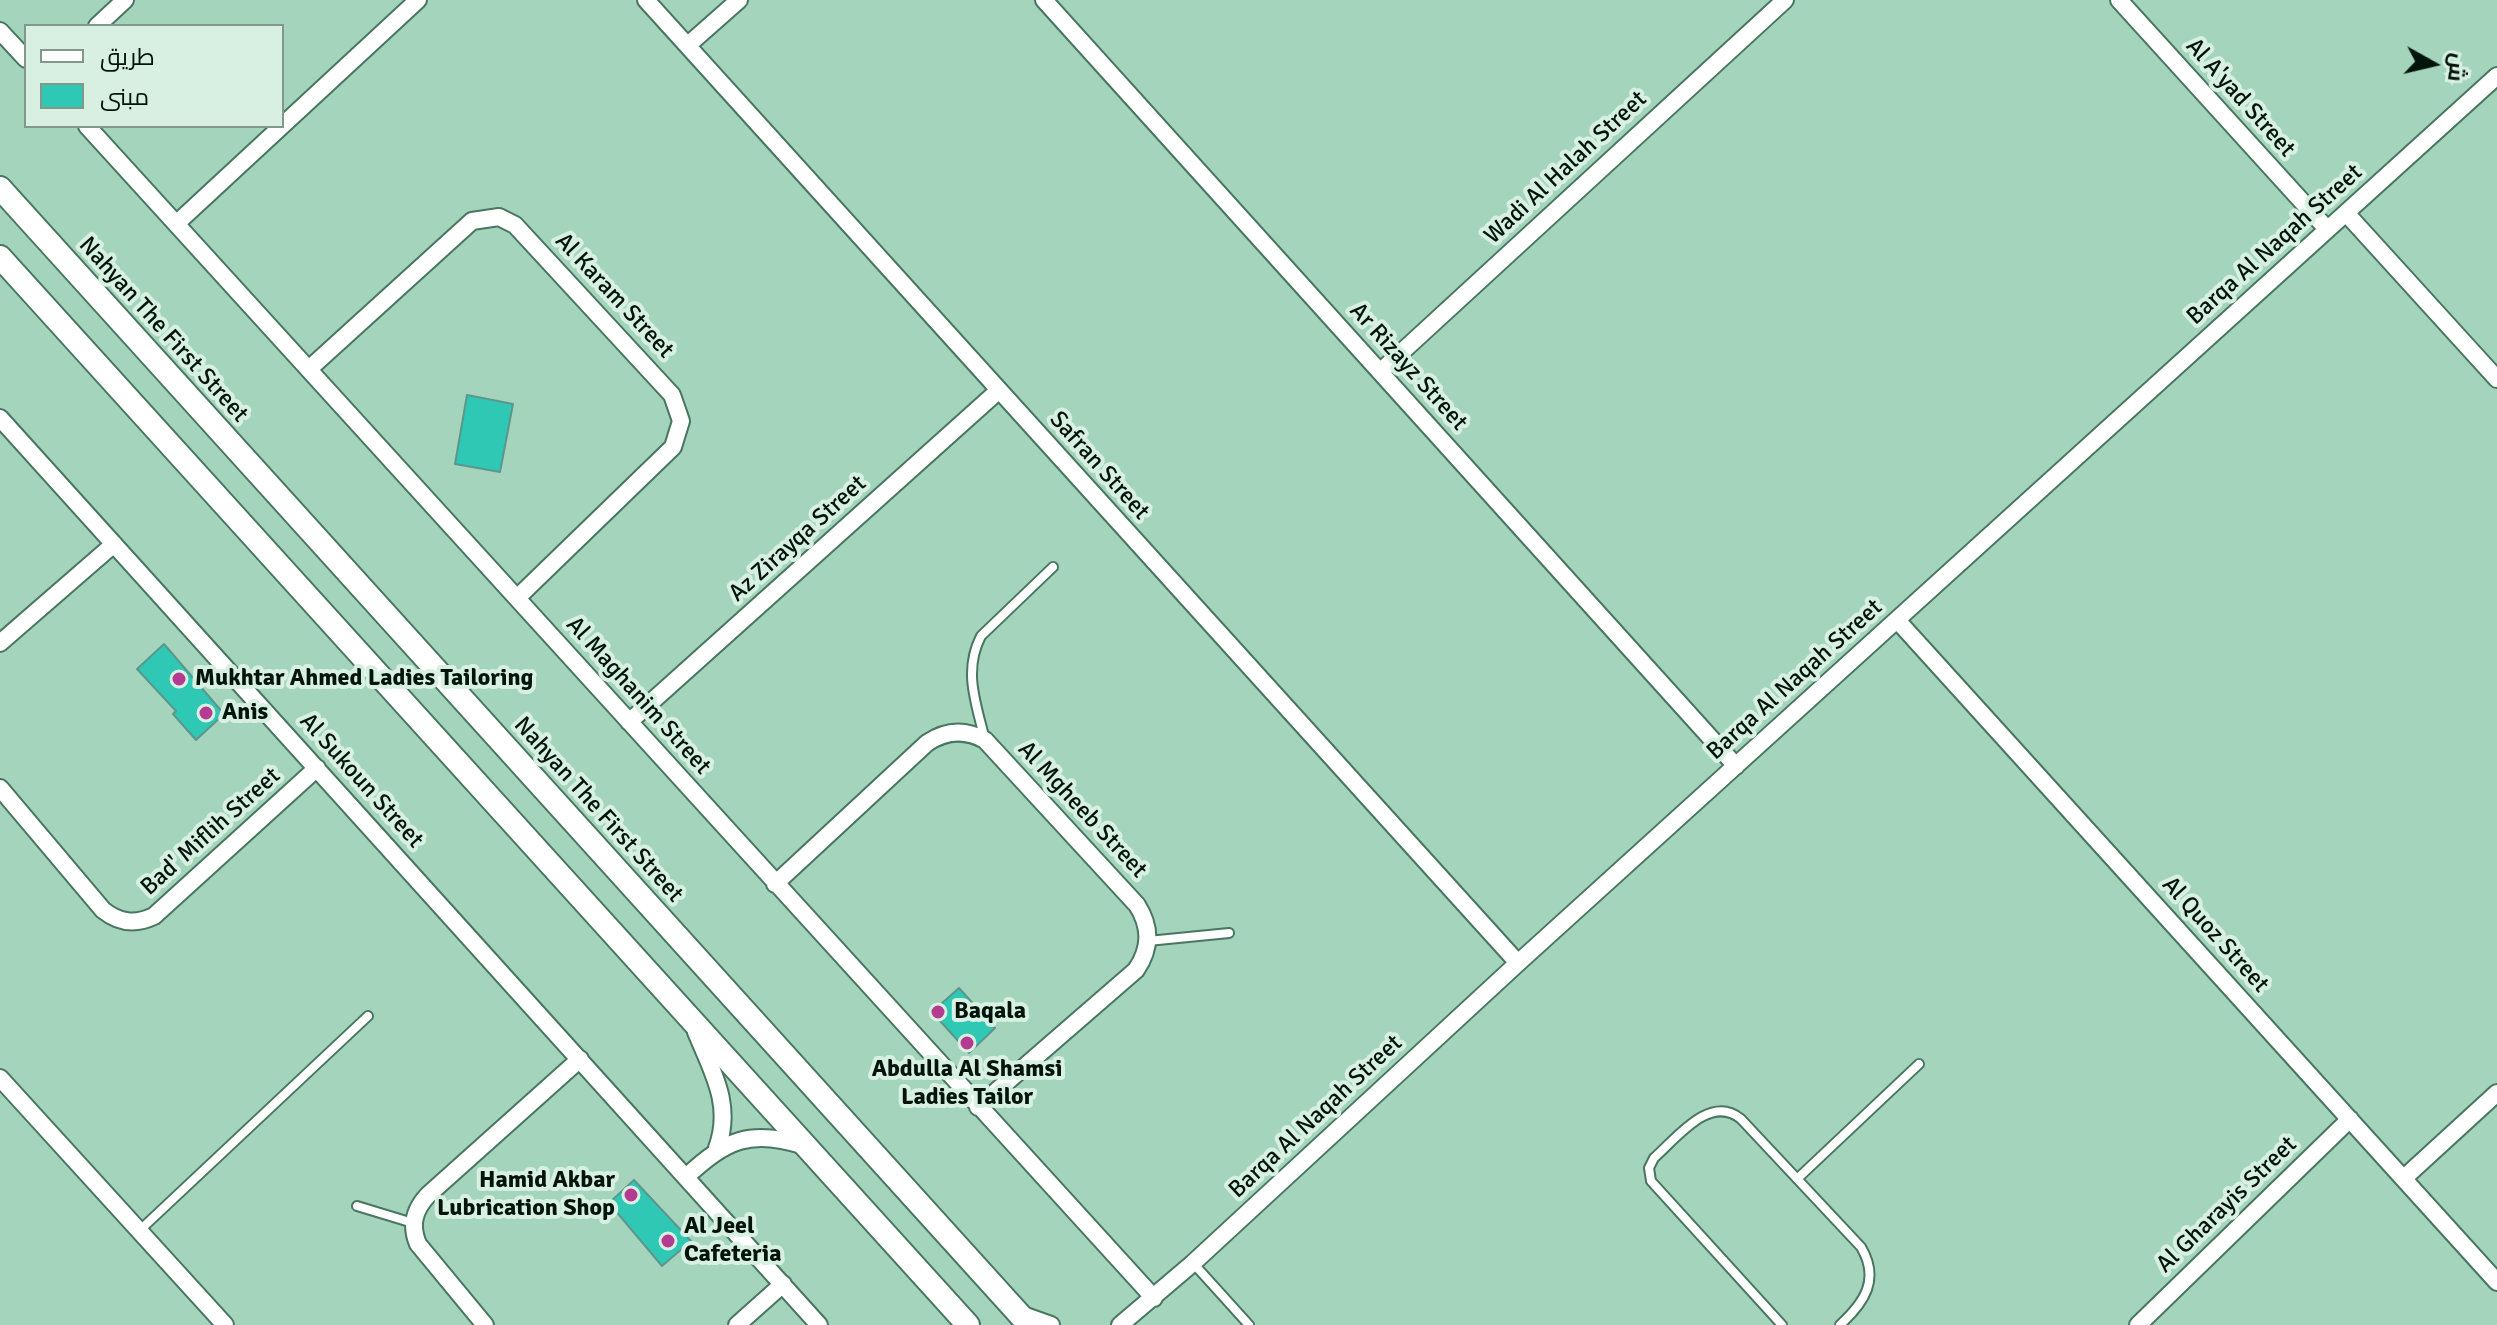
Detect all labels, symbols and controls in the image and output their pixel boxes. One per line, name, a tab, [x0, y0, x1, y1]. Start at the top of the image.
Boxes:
legend	[24, 24, 284, 128]
north arrow	[2393, 24, 2473, 104]
street label: Al A'yad Street	[2179, 33, 2301, 163]
text: طريق	[100, 42, 155, 72]
text: ش	[2442, 52, 2473, 83]
text: مبنى	[100, 82, 149, 112]
street label: Wadi Al Halah Street	[1479, 85, 1653, 251]
street label: Barqa Al Naqah Street	[2181, 159, 2369, 331]
street label: Al Karam Street	[549, 227, 679, 365]
street label: Nahyan The First Street	[72, 231, 254, 429]
street label: Ar Rizayz Street	[1343, 297, 1473, 437]
street label: Safran Street	[1043, 406, 1155, 526]
street label: Az Zirayqa Street	[723, 470, 873, 608]
street label: Barqa Al Naqah Street	[1701, 594, 1889, 766]
street label: Al Maghanim Street	[559, 611, 717, 781]
place label: Mukhtar Ahmed Ladies Tailoring	[195, 665, 533, 693]
marker: Mukhtar Ahmed Ladies Tailoring	[170, 670, 188, 688]
place label: Anis	[222, 699, 268, 727]
marker: Anis	[197, 704, 215, 722]
street label: Al Sukoun Street	[293, 708, 429, 854]
street label: Nahyan The First Street	[507, 711, 689, 909]
street label: Al Mgheeb Street	[1011, 736, 1153, 884]
street label: Bad' Miflih Street	[135, 762, 287, 902]
street label: Al Quoz Street	[2155, 871, 2275, 999]
place label: Baqala	[954, 998, 1026, 1026]
marker: Baqala	[929, 1003, 947, 1021]
street label: Barqa Al Naqah Street	[1223, 1029, 1409, 1205]
marker: Abdulla Al Shamsi Ladies Tailor	[958, 1034, 976, 1052]
place label: Abdulla Al Shamsi Ladies Tailor	[872, 1056, 1062, 1112]
street label: Al Gharayis Street	[2151, 1131, 2303, 1279]
place label: Hamid Akbar Lubrication Shop	[437, 1167, 615, 1223]
marker: Hamid Akbar Lubrication Shop	[622, 1186, 640, 1204]
place label: Al Jeel Cafeteria	[684, 1213, 782, 1269]
marker: Al Jeel Cafeteria	[659, 1232, 677, 1250]

